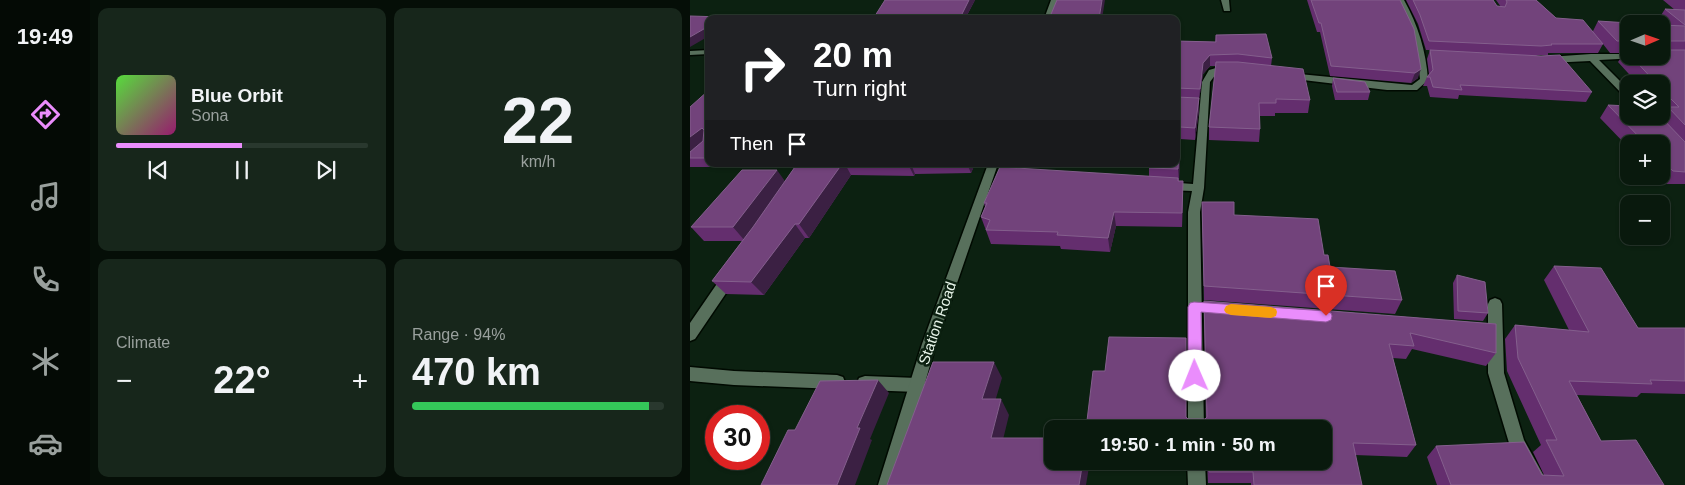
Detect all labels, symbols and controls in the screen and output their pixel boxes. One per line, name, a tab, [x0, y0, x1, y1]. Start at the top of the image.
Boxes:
north arrow	[1620, 15, 1670, 65]
map controls	[1620, 15, 1670, 245]
text: 19:49	[17, 24, 73, 49]
icon: right	[730, 35, 795, 100]
text: 20 m	[813, 35, 893, 74]
button: layers	[1620, 75, 1670, 125]
text: Turn right	[813, 76, 906, 101]
text: 22	[502, 84, 574, 157]
text: Blue Orbit	[191, 85, 283, 106]
icon: directions	[28, 97, 63, 132]
text: Sona	[191, 107, 228, 124]
icon: arrive	[783, 130, 811, 158]
text: Then	[730, 133, 773, 154]
button: +	[1620, 135, 1670, 185]
text: km/h	[521, 153, 555, 170]
icon: previous	[144, 156, 172, 184]
icon: pause	[228, 156, 256, 184]
icon: next	[312, 156, 340, 184]
icon: music	[28, 179, 63, 214]
button: −	[1620, 195, 1670, 245]
icon: phone	[28, 262, 63, 297]
pin	[1305, 265, 1347, 316]
icon: arrive	[1312, 272, 1340, 300]
street label: Station Road	[915, 279, 959, 367]
text: Range · 94%	[412, 326, 505, 343]
text: Climate	[116, 334, 170, 351]
icon: climate	[28, 344, 63, 379]
position arrow	[1168, 349, 1220, 401]
text: 470 km	[412, 351, 541, 393]
text: 22°	[213, 359, 271, 401]
text: −	[116, 365, 132, 396]
text: +	[352, 365, 368, 396]
speed limit sign: 30	[705, 405, 770, 470]
icon: car	[28, 426, 63, 461]
text: 19:50 · 1 min · 50 m	[1100, 434, 1276, 455]

